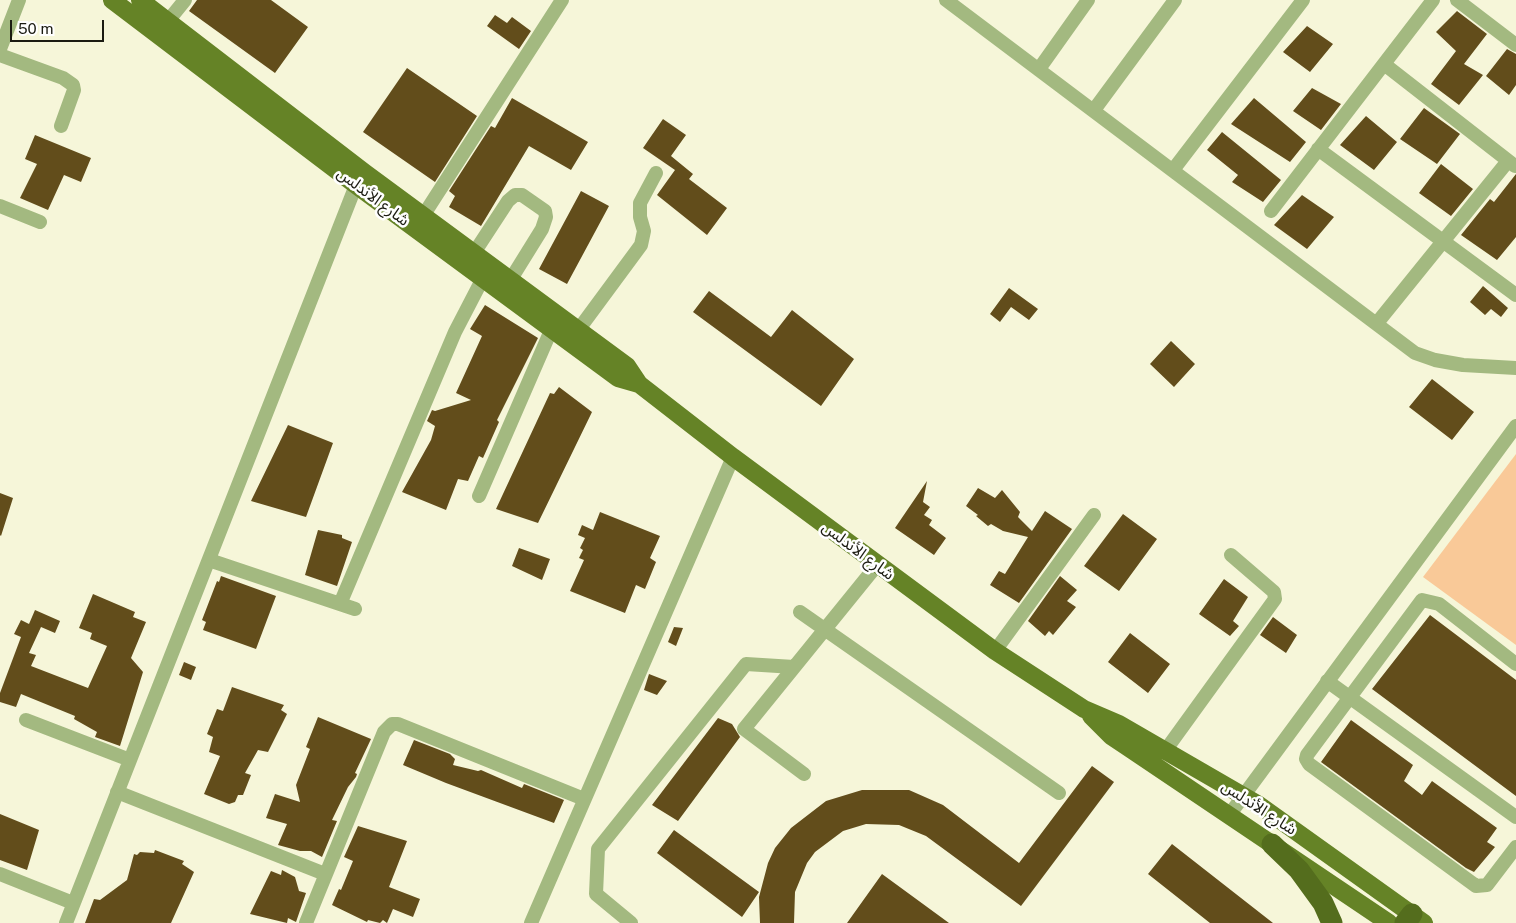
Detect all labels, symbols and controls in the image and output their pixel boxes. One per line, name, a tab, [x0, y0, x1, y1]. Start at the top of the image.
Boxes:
scale bar	[12, 10, 106, 42]
text: 50 m	[18, 20, 53, 37]
street label: شارع الأندلس	[333, 164, 413, 230]
street label: شارع الأندلس	[818, 518, 898, 584]
street label: شارع الأندلس	[1218, 777, 1300, 839]

